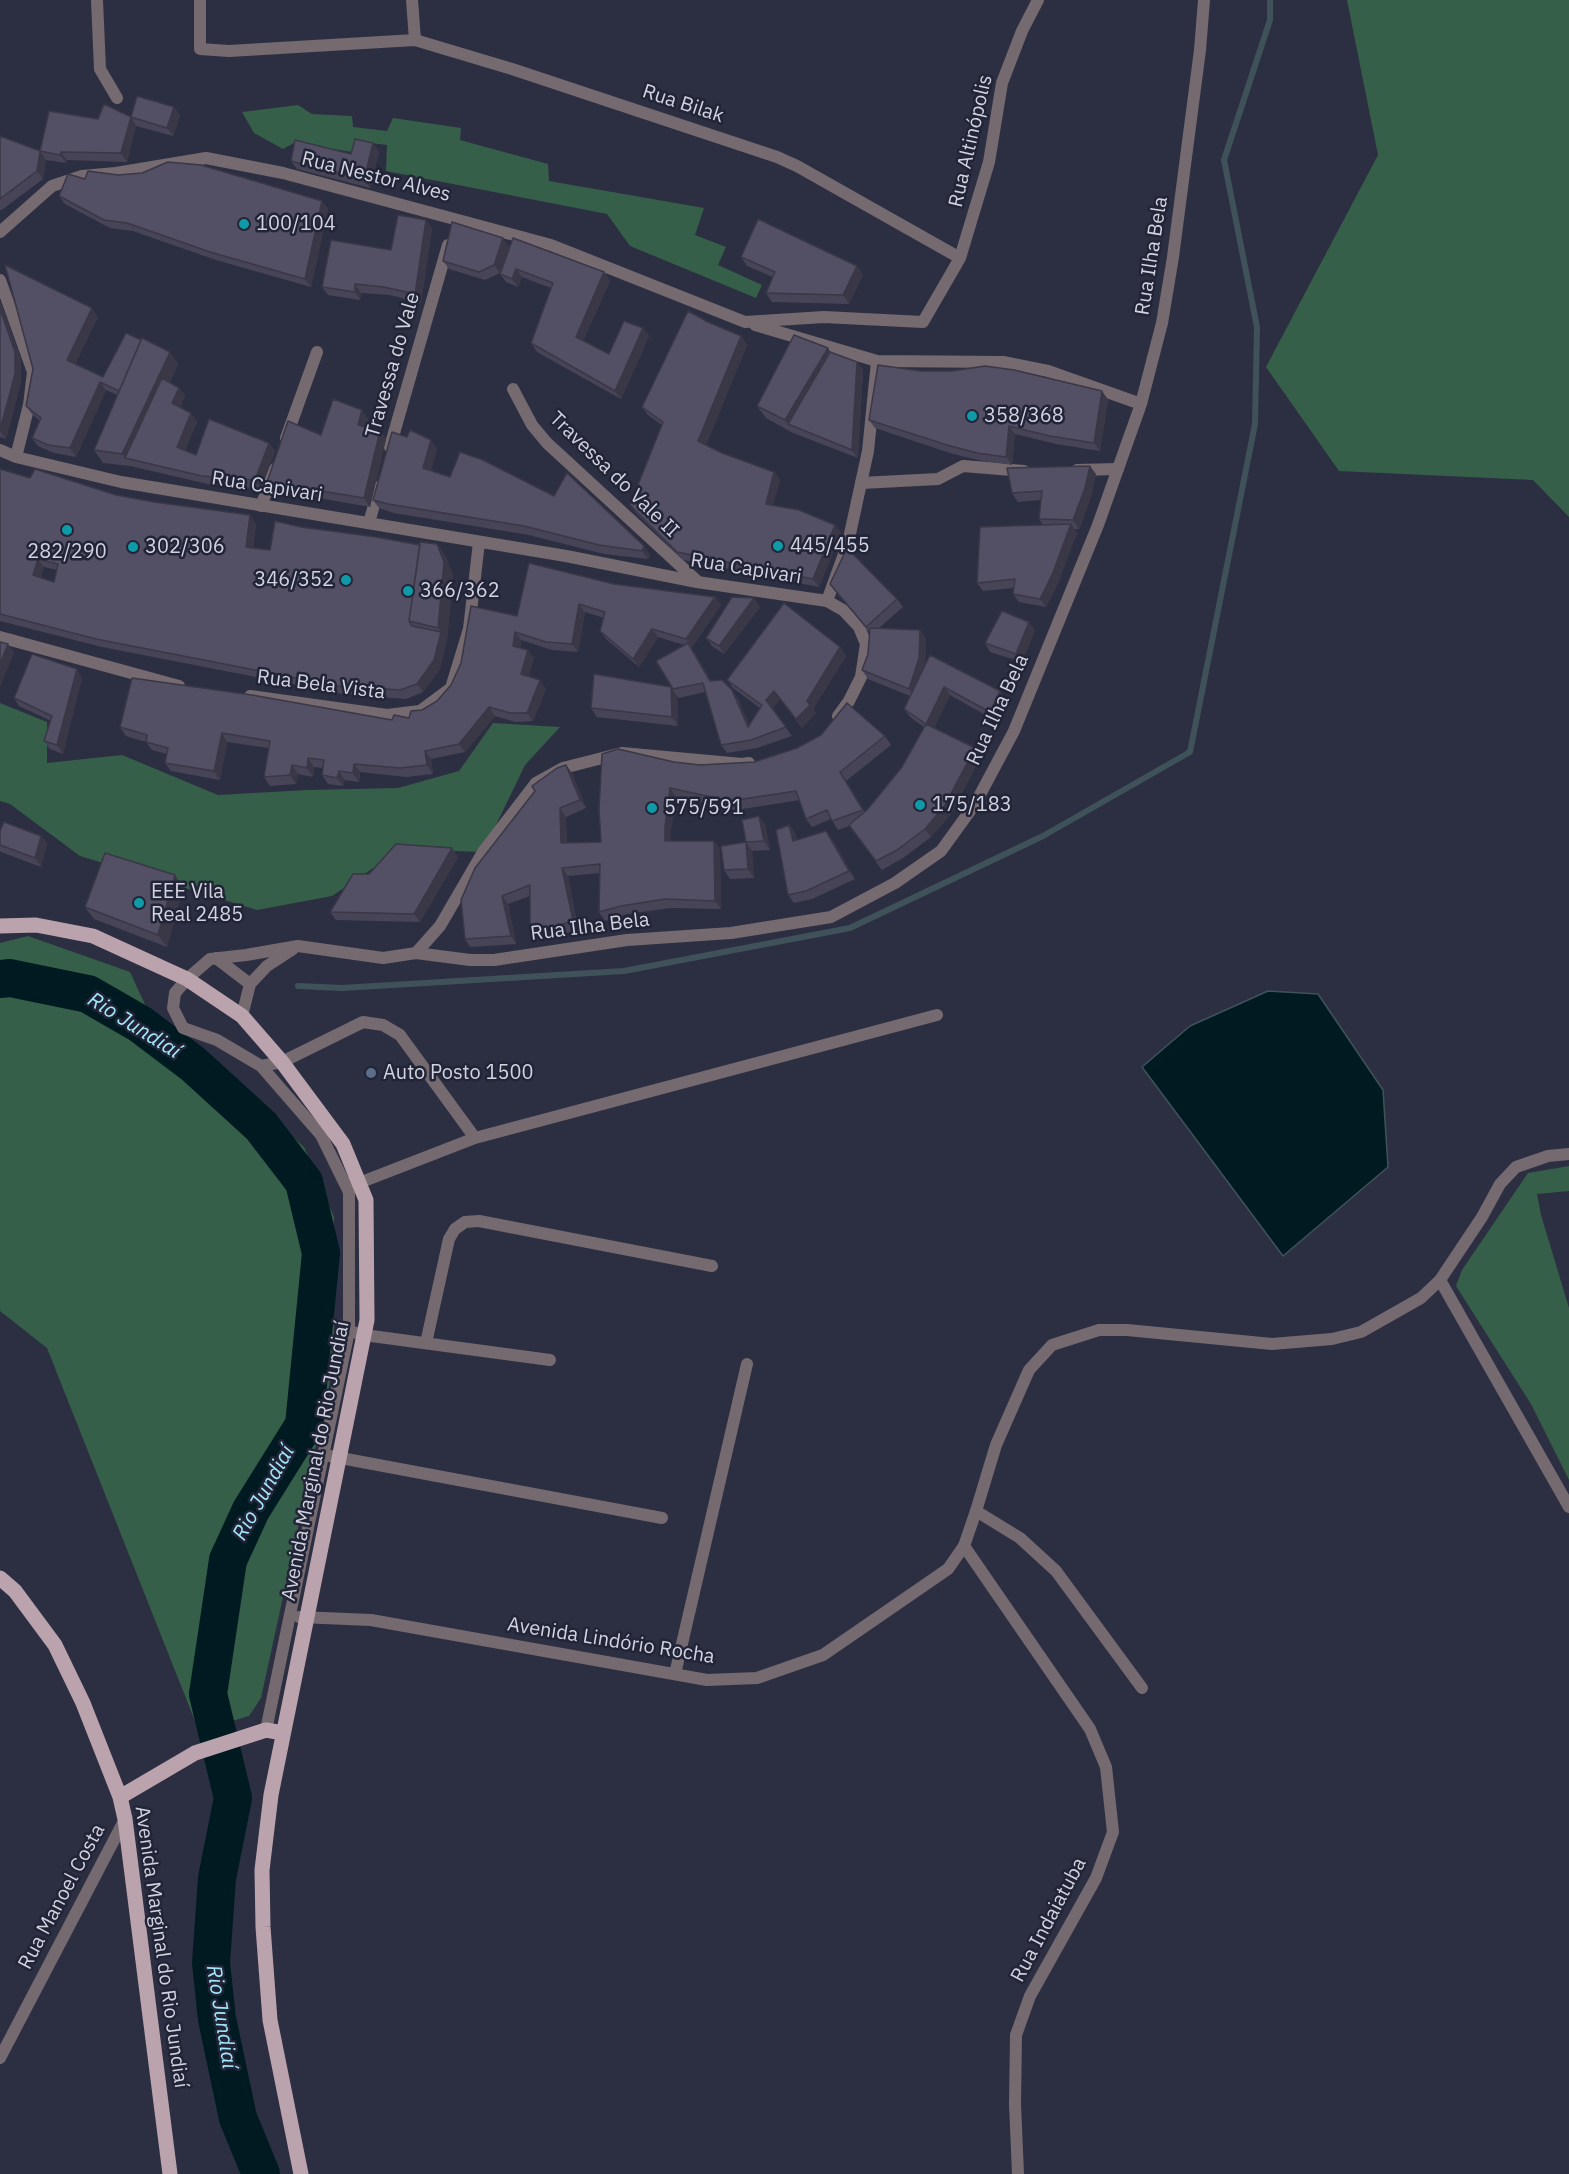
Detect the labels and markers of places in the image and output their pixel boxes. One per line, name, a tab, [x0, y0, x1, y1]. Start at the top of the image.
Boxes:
place label: 100/104	[256, 212, 336, 236]
marker: 100/104	[237, 217, 251, 231]
place label: 358/368	[984, 404, 1064, 428]
marker: 358/368	[965, 409, 979, 423]
marker: 282/290	[60, 523, 74, 537]
place label: 445/455	[790, 534, 870, 558]
place label: 302/306	[145, 535, 225, 559]
marker: 445/455	[771, 539, 785, 553]
place label: 282/290	[27, 540, 107, 564]
marker: 302/306	[126, 540, 140, 554]
place label: 346/352	[254, 568, 334, 592]
marker: 346/352	[339, 573, 353, 587]
place label: 366/362	[420, 579, 500, 603]
marker: 366/362	[401, 584, 415, 598]
place label: 175/183	[932, 793, 1012, 817]
place label: 575/591	[664, 796, 744, 820]
marker: 175/183	[913, 798, 927, 812]
marker: 575/591	[645, 801, 659, 815]
place label: EEE Vila Real 2485	[151, 880, 243, 927]
marker: EEE Vila Real 2485	[132, 896, 146, 910]
place label: Auto Posto 1500	[383, 1061, 533, 1085]
marker: Auto Posto 1500	[364, 1066, 378, 1080]

